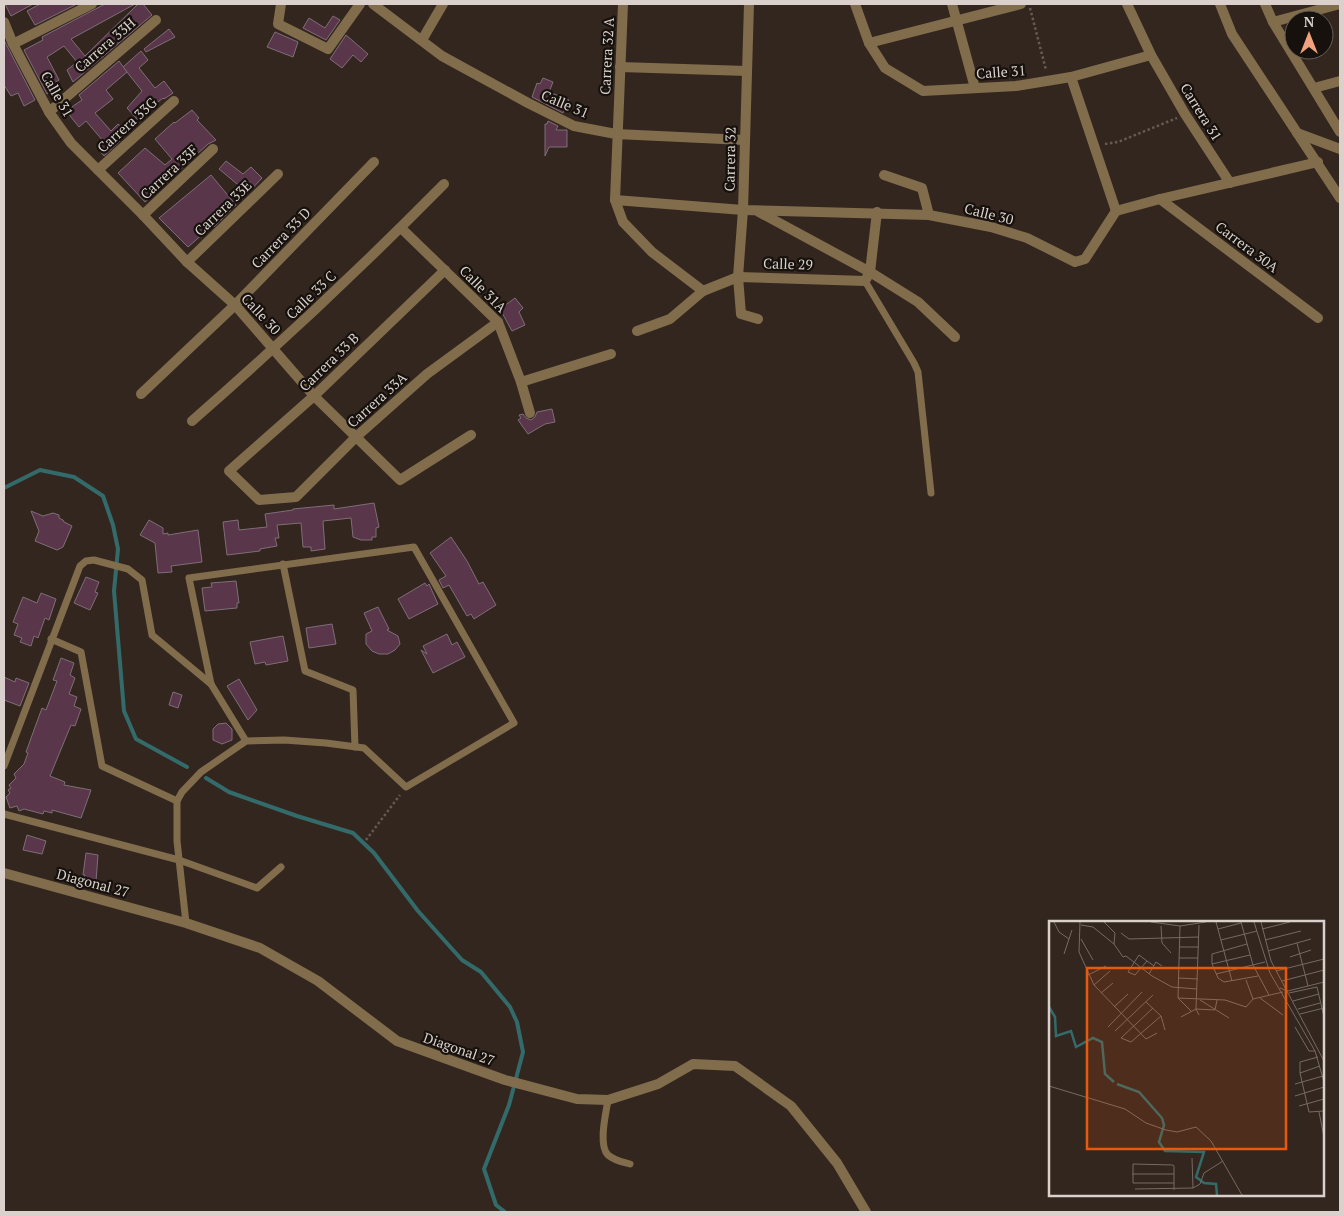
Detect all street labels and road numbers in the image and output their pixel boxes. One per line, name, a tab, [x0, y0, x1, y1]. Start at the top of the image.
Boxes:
street label: Carrera 33H	[70, 13, 139, 76]
street label: Carrera 32 A	[595, 16, 618, 95]
street label: Calle 31	[975, 60, 1027, 83]
street label: Calle 31	[37, 67, 78, 120]
street label: Carrera 31	[1176, 79, 1227, 144]
street label: Calle 31	[539, 85, 592, 122]
street label: Carrera 33G	[93, 92, 161, 157]
street label: Carrera 32	[719, 127, 740, 191]
street label: Carrera 33F	[136, 140, 202, 203]
street label: Carrera 33E	[190, 176, 255, 240]
street label: Calle 30	[963, 198, 1016, 229]
street label: Carrera 33 D	[247, 203, 315, 272]
street label: Carrera 30A	[1212, 217, 1283, 277]
street label: Calle 29	[763, 253, 813, 274]
street label: Calle 31A	[456, 261, 511, 317]
street label: Calle 33 C	[282, 266, 340, 323]
street label: Calle 30	[237, 289, 285, 338]
street label: Carrera 33 B	[294, 328, 363, 395]
street label: Carrera 33A	[343, 367, 411, 432]
street label: Diagonal 27	[55, 864, 131, 901]
street label: Diagonal 27	[421, 1027, 497, 1070]

